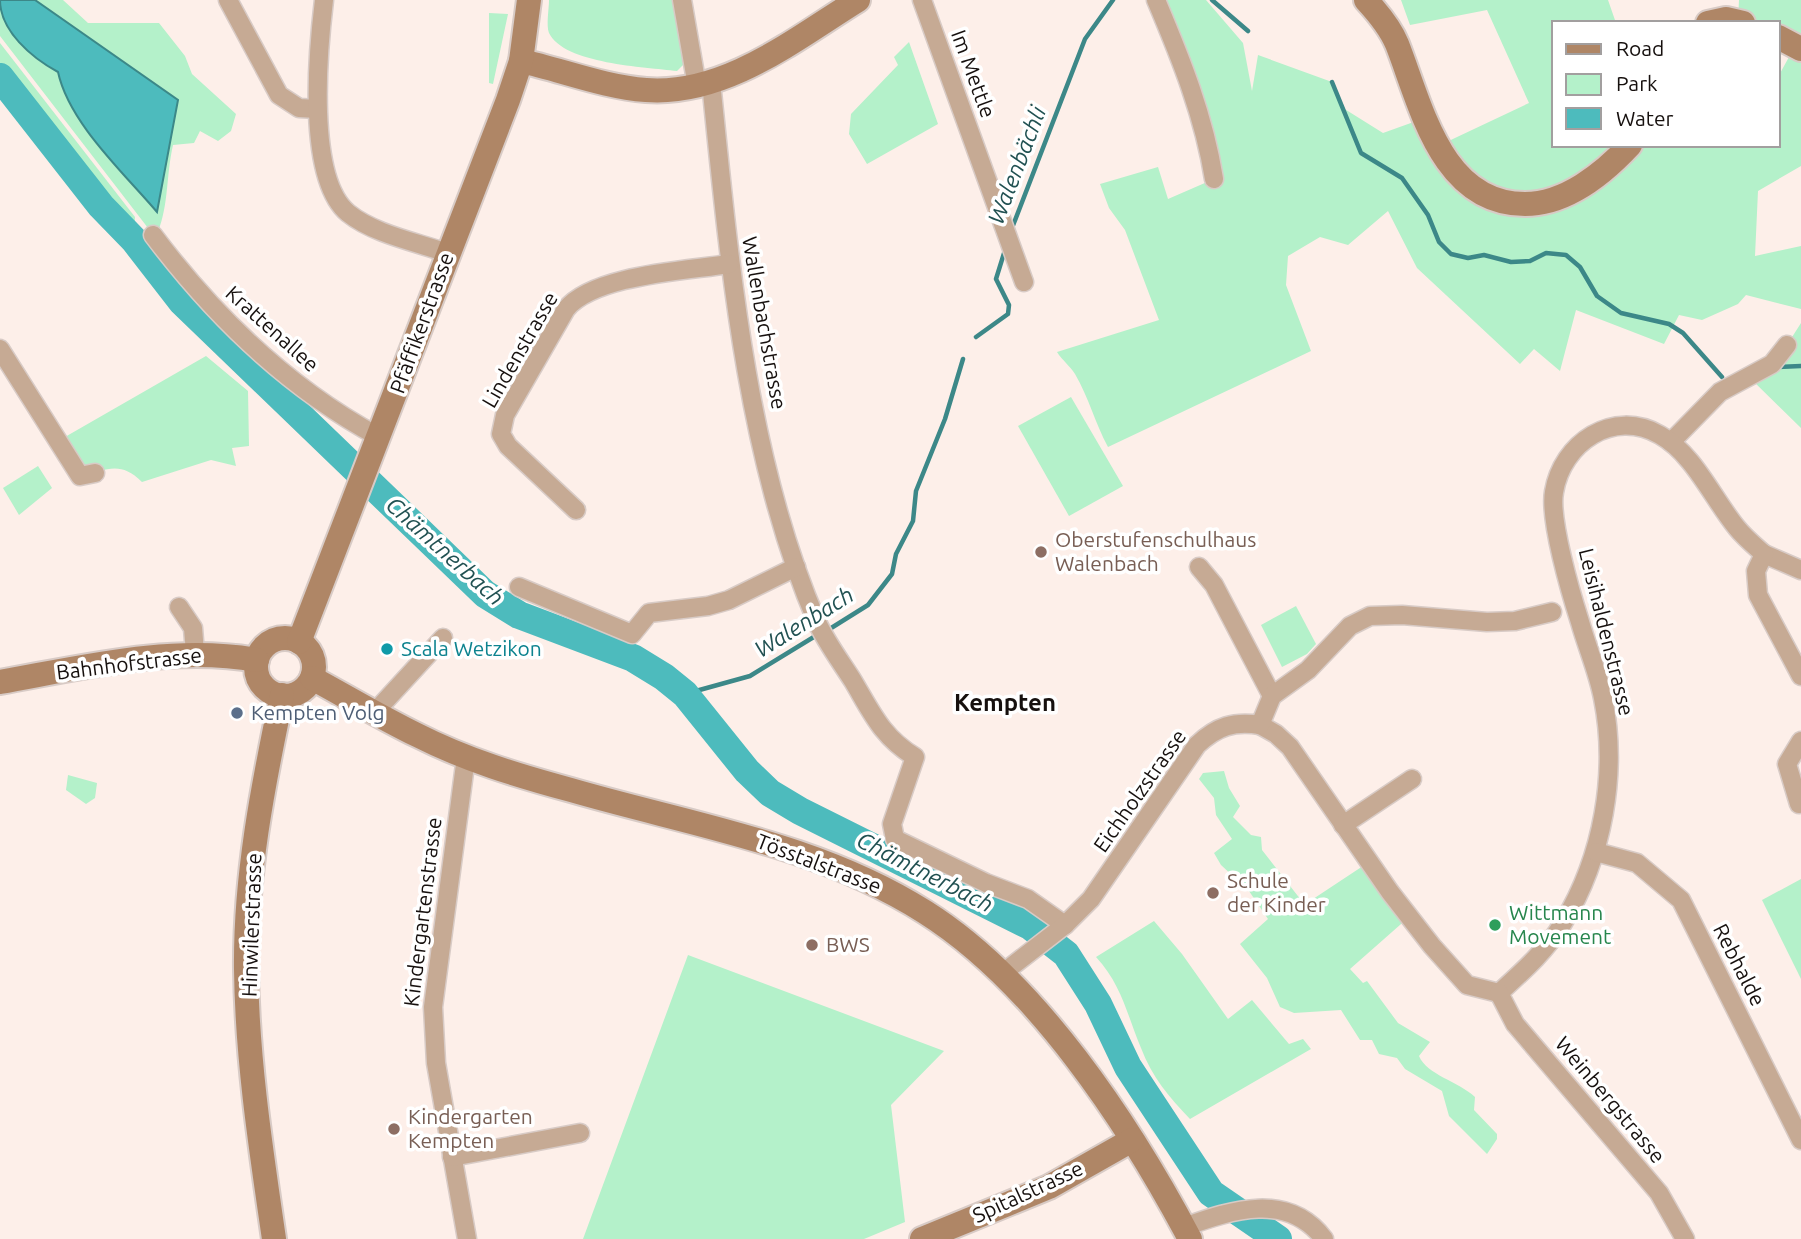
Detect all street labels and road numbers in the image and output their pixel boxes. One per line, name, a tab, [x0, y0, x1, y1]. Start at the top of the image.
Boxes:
street label: Im Mettle	[947, 26, 1001, 121]
street label: Wallenbachstrasse	[738, 235, 792, 411]
street label: Pfäffikerstrasse	[384, 249, 458, 396]
street label: Krattenallee	[221, 280, 324, 376]
street label: Lindenstrasse	[476, 287, 562, 412]
street label: Leisihaldenstrasse	[1575, 546, 1639, 718]
street label: Bahnhofstrasse	[55, 642, 203, 684]
street label: Eichholzstrasse	[1088, 725, 1190, 856]
street label: Kindergartenstrasse	[398, 816, 446, 1008]
street label: Tösstalstrasse	[754, 828, 885, 898]
street label: Hinwilerstrasse	[236, 853, 266, 997]
street label: Rebhalde	[1709, 919, 1771, 1010]
street label: Weinbergstrasse	[1551, 1031, 1671, 1167]
street label: Spitalstrasse	[969, 1155, 1086, 1227]

